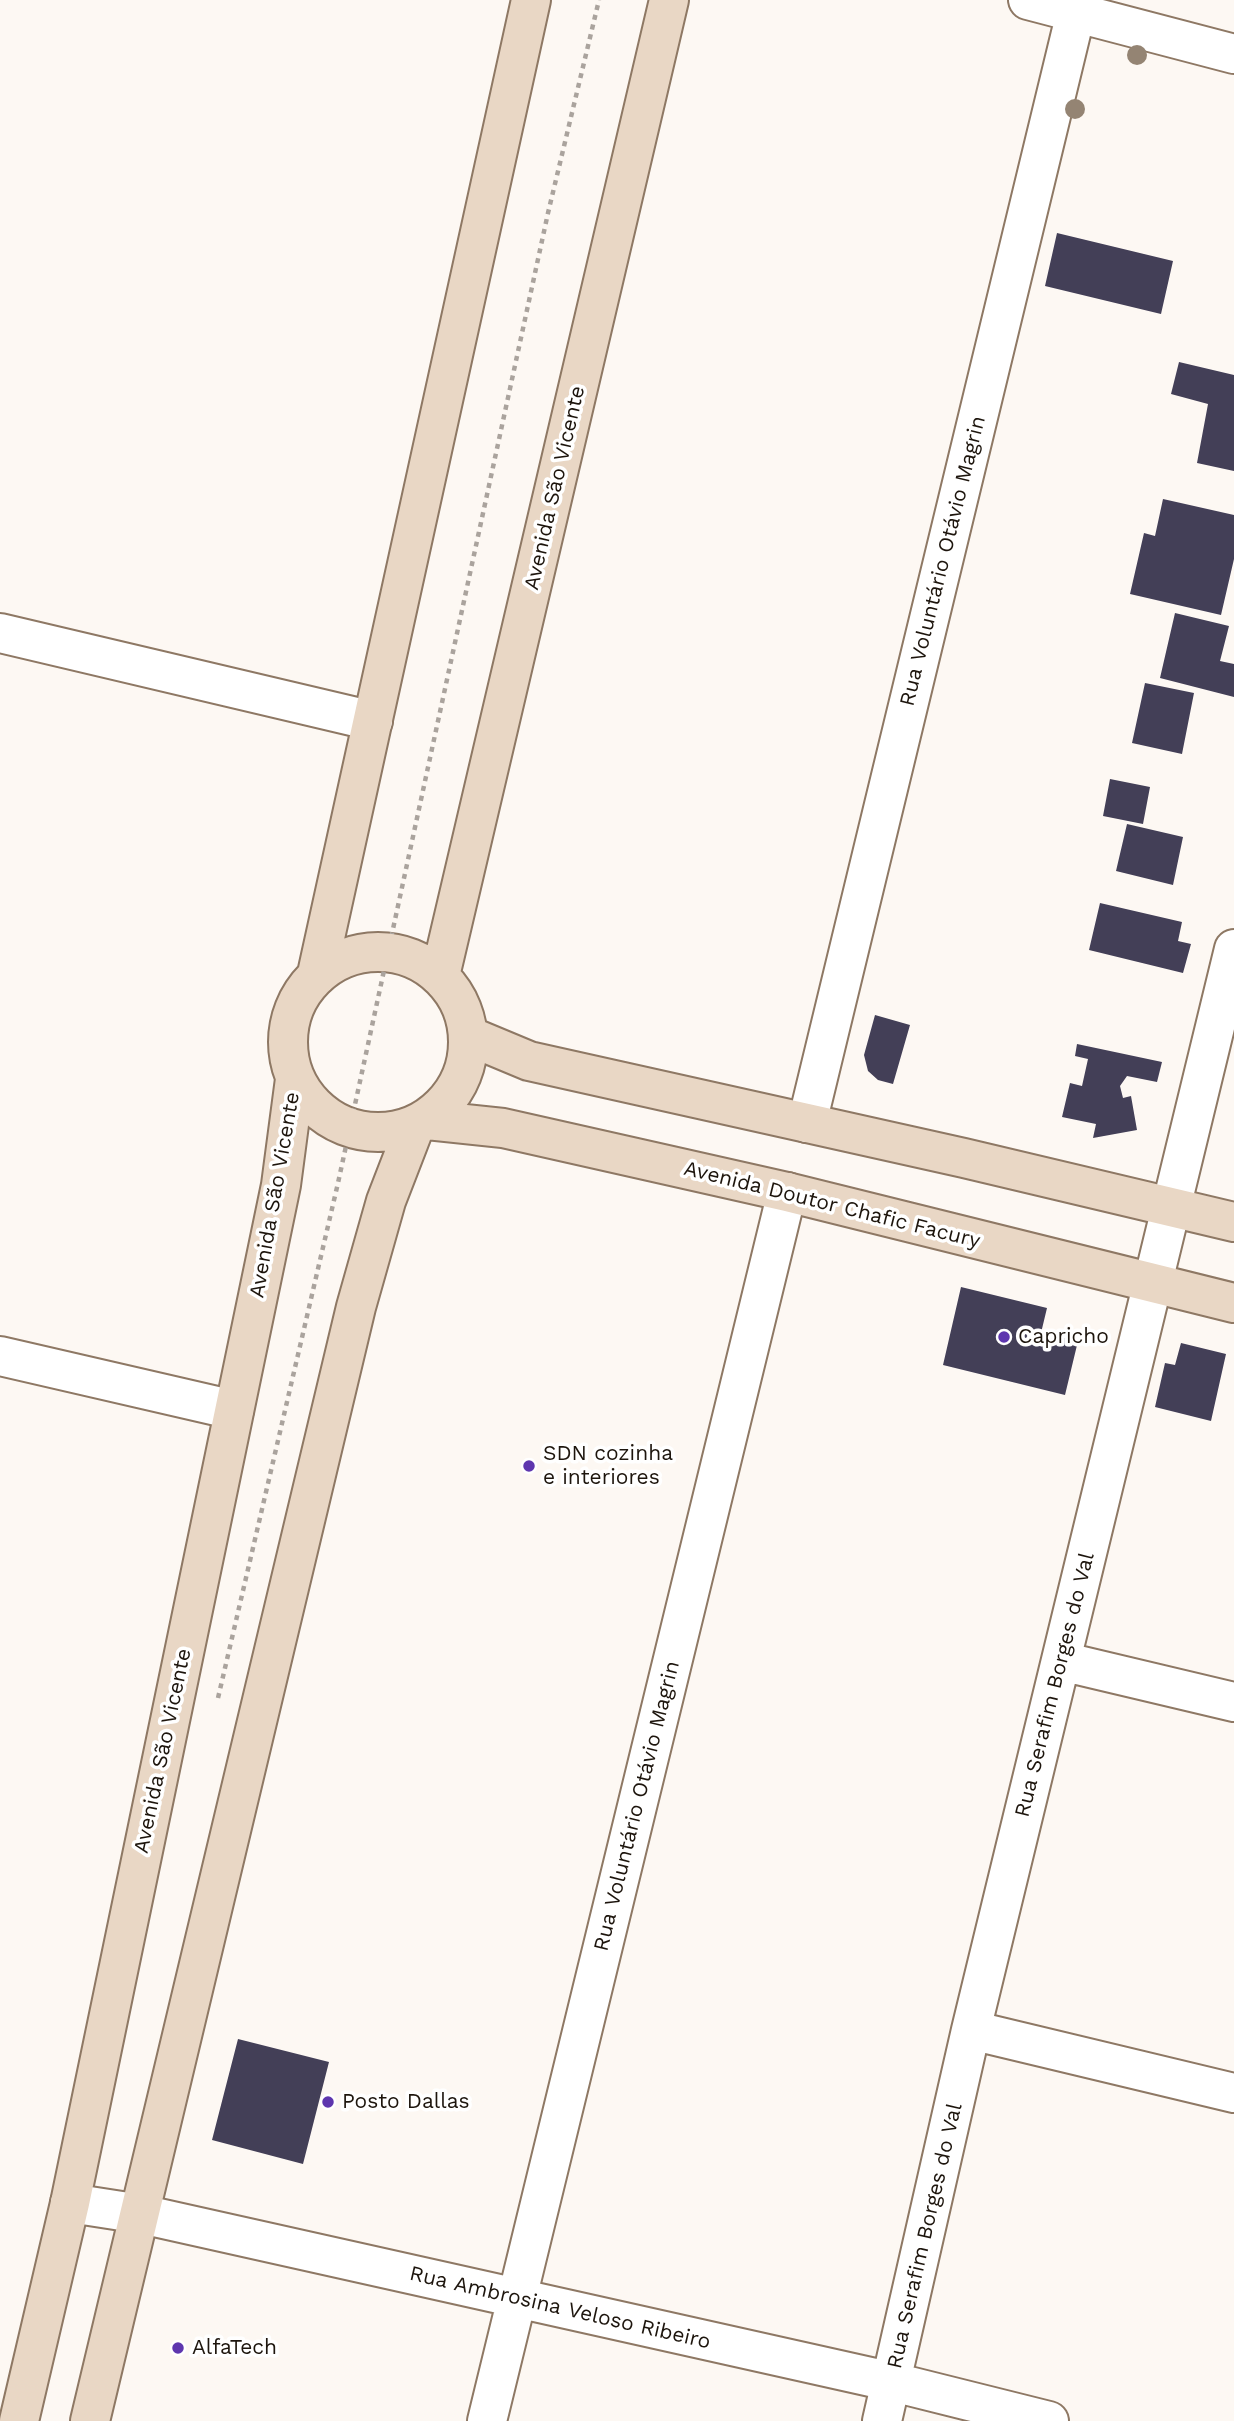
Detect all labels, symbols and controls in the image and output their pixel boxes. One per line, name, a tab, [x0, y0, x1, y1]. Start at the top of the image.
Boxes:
street label: Avenida São Vicente	[519, 383, 591, 593]
street label: Rua Voluntário Otávio Magrin	[895, 413, 991, 709]
street label: Avenida São Vicente	[244, 1090, 306, 1300]
street label: Avenida Doutor Chafic Facury	[681, 1156, 983, 1254]
place label: Capricho	[1018, 1324, 1109, 1350]
marker: Capricho	[996, 1329, 1012, 1345]
place label: SDN cozinha e interiores	[543, 1441, 673, 1491]
marker: SDN cozinha e interiores	[521, 1458, 537, 1474]
street label: Rua Serafim Borges do Val	[1010, 1550, 1100, 1820]
street label: Avenida São Vicente	[129, 1646, 197, 1856]
street label: Rua Voluntário Otávio Magrin	[589, 1658, 685, 1954]
place label: Posto Dallas	[342, 2089, 470, 2115]
marker: Posto Dallas	[320, 2094, 336, 2110]
street label: Rua Serafim Borges do Val	[882, 2101, 968, 2371]
street label: Rua Ambrosina Veloso Ribeiro	[407, 2261, 713, 2355]
place label: AlfaTech	[192, 2335, 277, 2361]
marker: AlfaTech	[170, 2340, 186, 2356]

